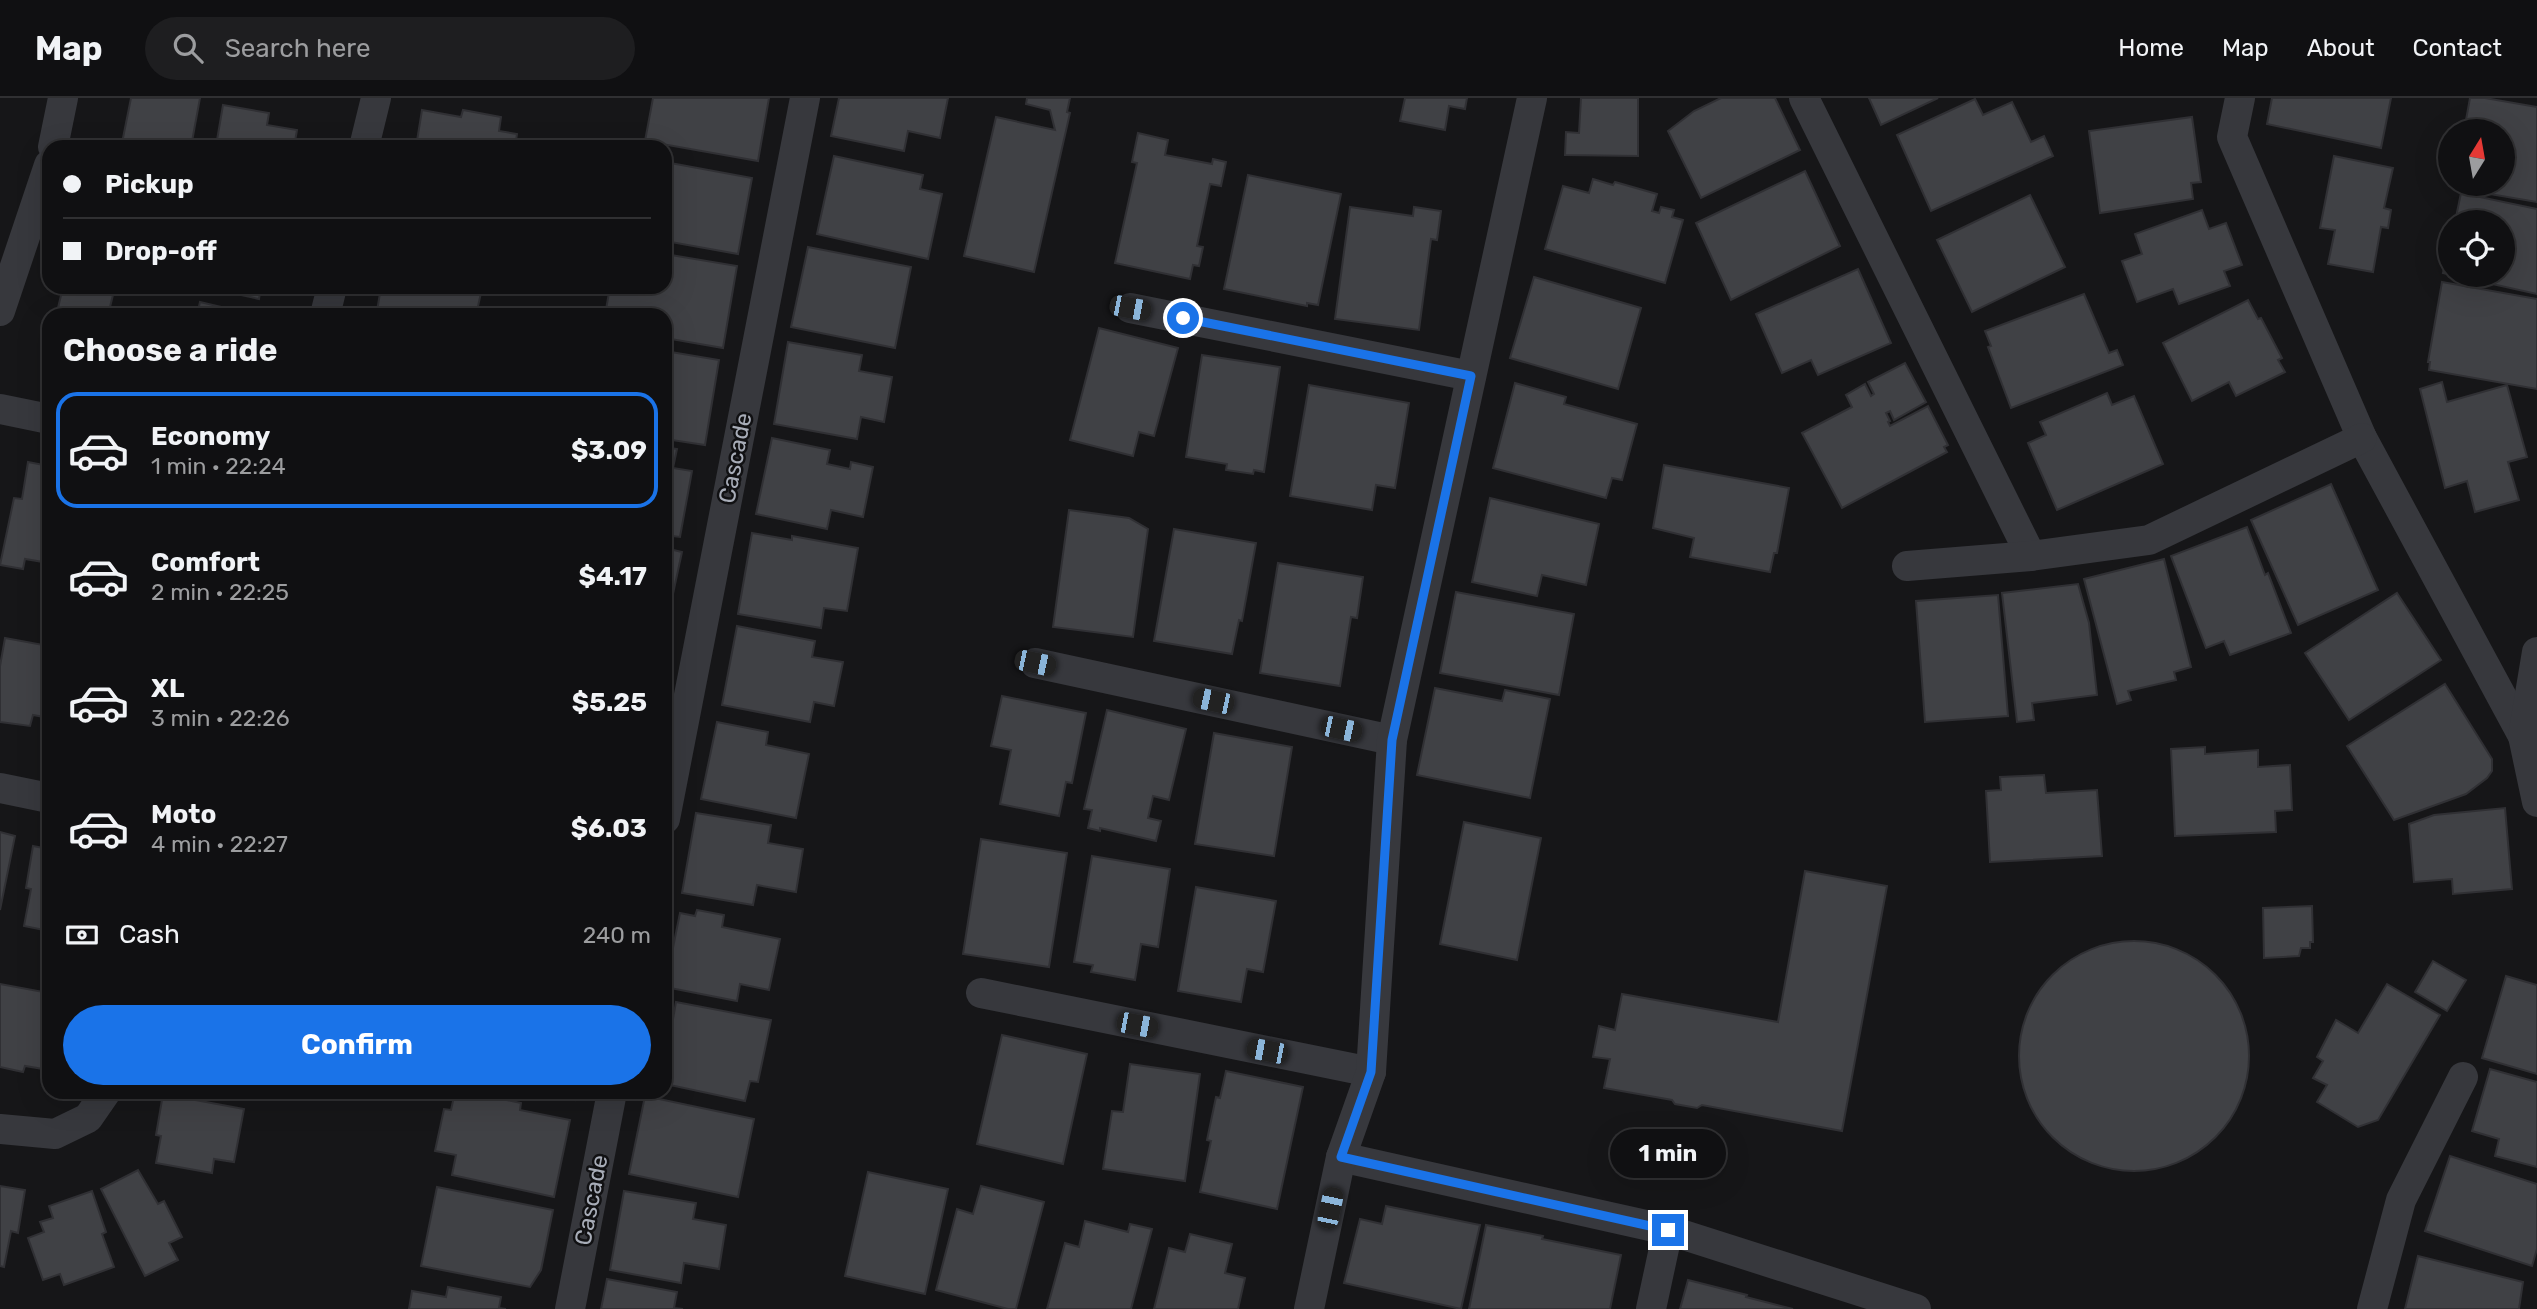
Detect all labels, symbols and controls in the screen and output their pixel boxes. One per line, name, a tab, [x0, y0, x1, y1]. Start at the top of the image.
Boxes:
search box	[145, 17, 635, 80]
text: Map	[35, 29, 103, 68]
icon: search	[169, 29, 207, 67]
text: Search here	[225, 33, 370, 64]
text: Home	[2118, 34, 2184, 62]
text: Map	[2222, 34, 2269, 62]
text: About	[2307, 34, 2375, 62]
text: Contact	[2413, 34, 2502, 62]
north arrow	[2438, 119, 2515, 196]
map controls	[2438, 119, 2515, 287]
text: Pickup	[105, 169, 194, 200]
button: locate	[2438, 210, 2515, 287]
text: Drop-off	[105, 236, 217, 267]
car	[1108, 294, 1153, 322]
route start	[1167, 302, 1199, 334]
text: Choose a ride	[63, 331, 277, 369]
street label: Cascade	[713, 410, 757, 506]
icon: car	[67, 419, 130, 482]
text: Economy	[151, 421, 270, 452]
text: $3.09	[571, 435, 647, 466]
text: 1 min · 22:24	[151, 452, 286, 480]
icon: car	[67, 545, 130, 608]
text: Comfort	[151, 547, 260, 578]
text: $4.17	[579, 561, 647, 592]
text: 2 min · 22:25	[151, 578, 289, 606]
car	[1013, 648, 1058, 678]
icon: car	[67, 671, 130, 734]
text: XL	[151, 673, 184, 704]
car	[1191, 686, 1236, 716]
text: $5.25	[572, 687, 647, 718]
text: 3 min · 22:26	[151, 704, 290, 732]
car	[1319, 714, 1364, 744]
icon: car	[67, 797, 130, 860]
text: Moto	[151, 799, 216, 830]
text: $6.03	[571, 813, 647, 844]
text: 4 min · 22:27	[151, 830, 288, 858]
icon: cash	[63, 916, 101, 954]
text: Cash	[119, 919, 180, 950]
text: 240 m	[583, 921, 651, 949]
button: Confirm	[63, 1005, 651, 1085]
car	[1115, 1011, 1160, 1039]
car	[1245, 1037, 1290, 1065]
callout: 1 min	[1610, 1128, 1726, 1178]
text: 1 min	[1639, 1139, 1697, 1167]
street label: Cascade	[569, 1152, 613, 1248]
car	[1316, 1185, 1345, 1231]
route end	[1652, 1214, 1684, 1246]

